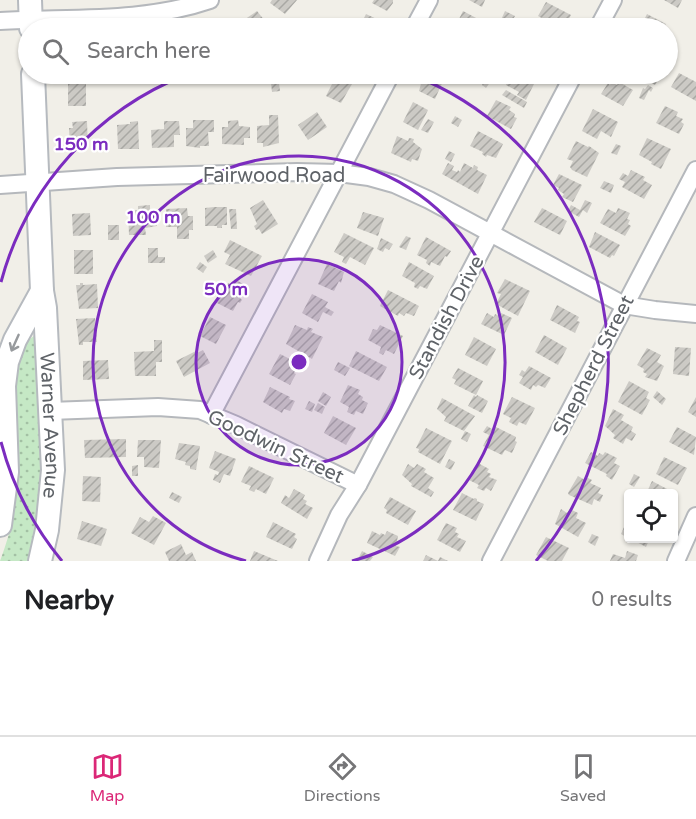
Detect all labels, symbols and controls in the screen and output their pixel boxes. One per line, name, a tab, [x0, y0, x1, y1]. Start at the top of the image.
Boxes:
search box	[18, 18, 678, 84]
icon: search	[39, 35, 72, 68]
text: Search here	[87, 38, 211, 64]
text: 150 m	[53, 133, 109, 155]
street label: Fairwood Road	[203, 164, 345, 188]
text: 100 m	[125, 206, 181, 228]
street label: Standish Drive	[404, 251, 490, 383]
text: 50 m	[204, 278, 248, 300]
street label: Shepherd Street	[548, 291, 640, 440]
one-way arrow	[9, 333, 20, 351]
street label: Warner Avenue	[34, 352, 64, 499]
centre of rings	[289, 352, 309, 372]
street label: Goodwin Street	[204, 405, 348, 489]
map controls	[624, 489, 678, 543]
button: locate	[624, 489, 678, 543]
text: Nearby	[24, 585, 114, 616]
text: 0 results	[592, 588, 672, 612]
tab: Map	[90, 750, 124, 806]
tab: Directions	[304, 750, 380, 806]
tab: Saved	[560, 750, 606, 806]

